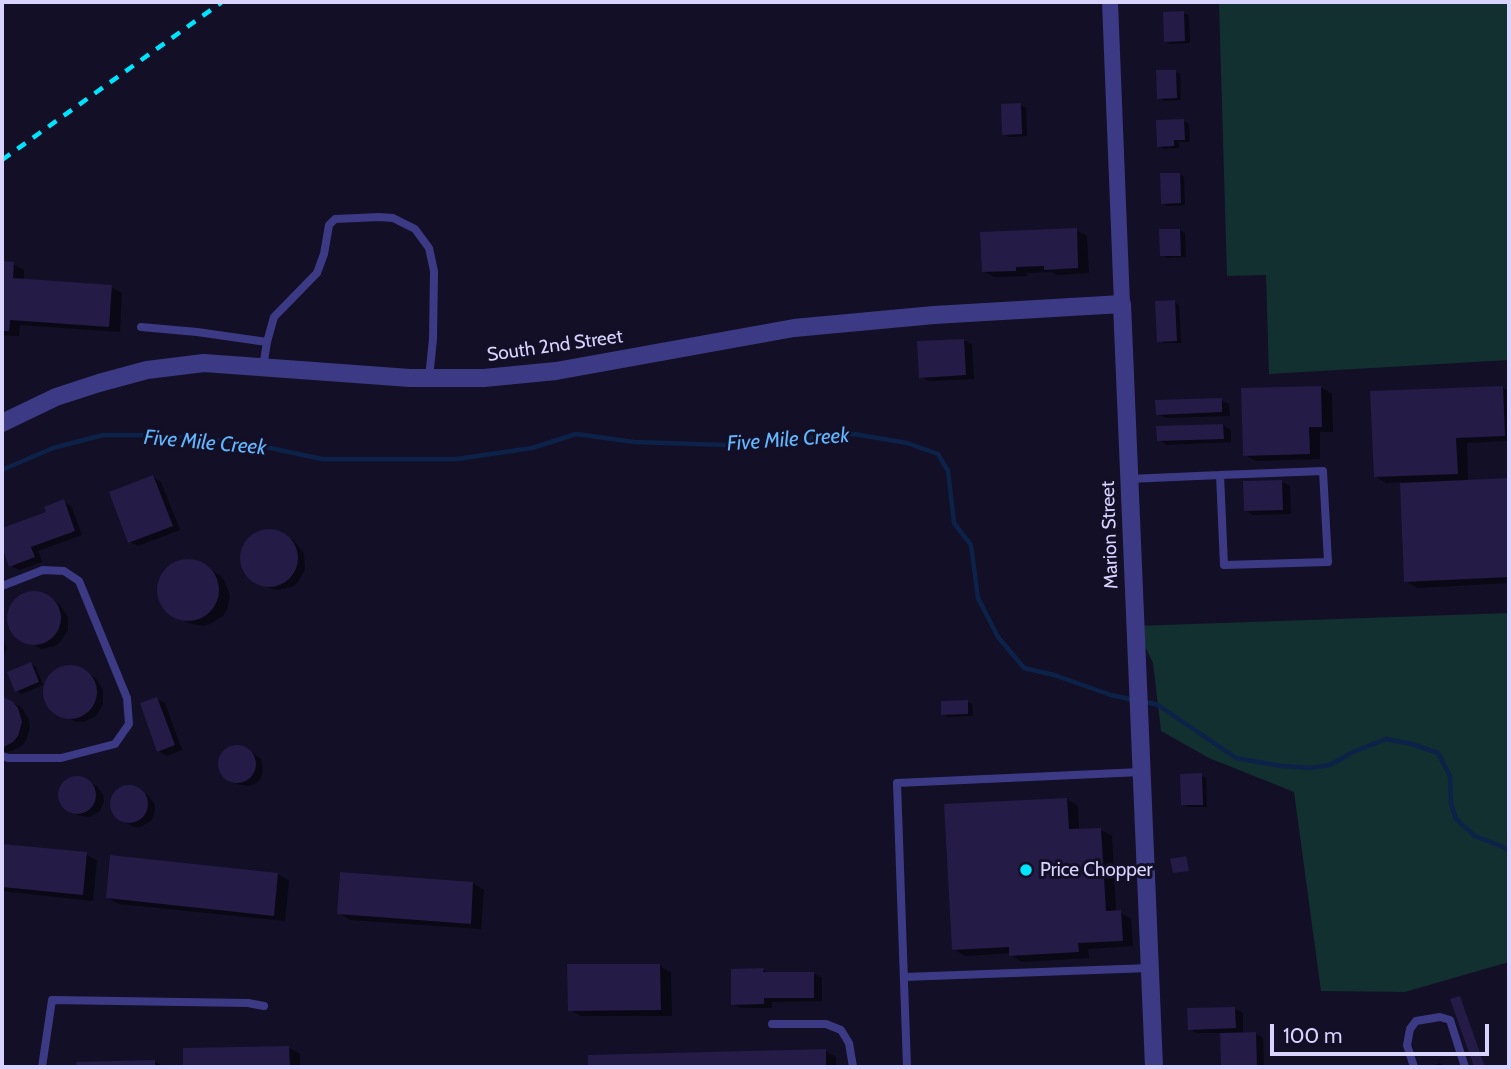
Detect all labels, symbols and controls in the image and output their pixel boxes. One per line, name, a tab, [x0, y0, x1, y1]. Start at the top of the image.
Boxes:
street label: South 2nd Street	[486, 325, 624, 367]
water label: Five Mile Creek	[726, 423, 850, 457]
water label: Five Mile Creek	[143, 425, 267, 461]
street label: Marion Street	[1097, 480, 1123, 590]
place label: Price Chopper	[1040, 859, 1153, 881]
marker: Price Chopper	[1018, 862, 1034, 878]
scale bar	[1273, 1010, 1492, 1054]
text: 100 m	[1283, 1023, 1342, 1048]

